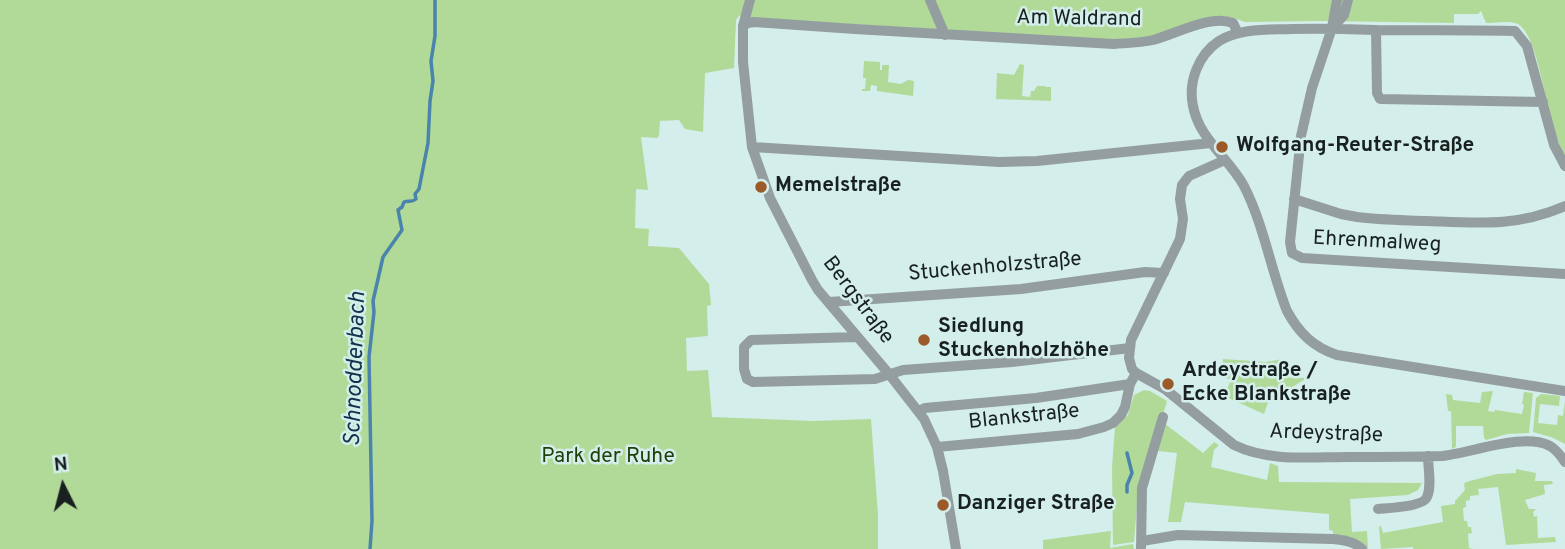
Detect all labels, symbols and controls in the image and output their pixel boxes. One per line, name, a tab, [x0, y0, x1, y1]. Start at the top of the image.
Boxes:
street label: Am Waldrand	[1016, 6, 1142, 34]
place label: Wolfgang-Reuter-Straße	[1236, 134, 1474, 160]
marker: Wolfgang-Reuter-Straße	[1214, 139, 1230, 155]
place label: Memelstraße	[775, 174, 901, 200]
marker: Memelstraße	[753, 179, 769, 195]
street label: Ehrenmalweg	[1312, 227, 1442, 259]
street label: Stuckenholzstraße	[907, 248, 1083, 288]
street label: Bergstraße	[816, 252, 898, 350]
water label: Schnodderbach	[341, 291, 373, 447]
place label: Siedlung Stuckenholzhöhe	[938, 315, 1109, 365]
marker: Siedlung Stuckenholzhöhe	[916, 332, 932, 348]
place label: Ardeystraße / Ecke Blankstraße	[1182, 359, 1351, 409]
marker: Ardeystraße / Ecke Blankstraße	[1160, 376, 1176, 392]
street label: Blankstraße	[967, 400, 1081, 436]
street label: Ardeystraße	[1269, 420, 1383, 450]
park label: Park der Ruhe	[541, 445, 675, 471]
north arrow	[28, 451, 98, 521]
text: N	[53, 452, 69, 478]
place label: Danziger Straße	[957, 492, 1115, 518]
marker: Danziger Straße	[935, 497, 951, 513]

